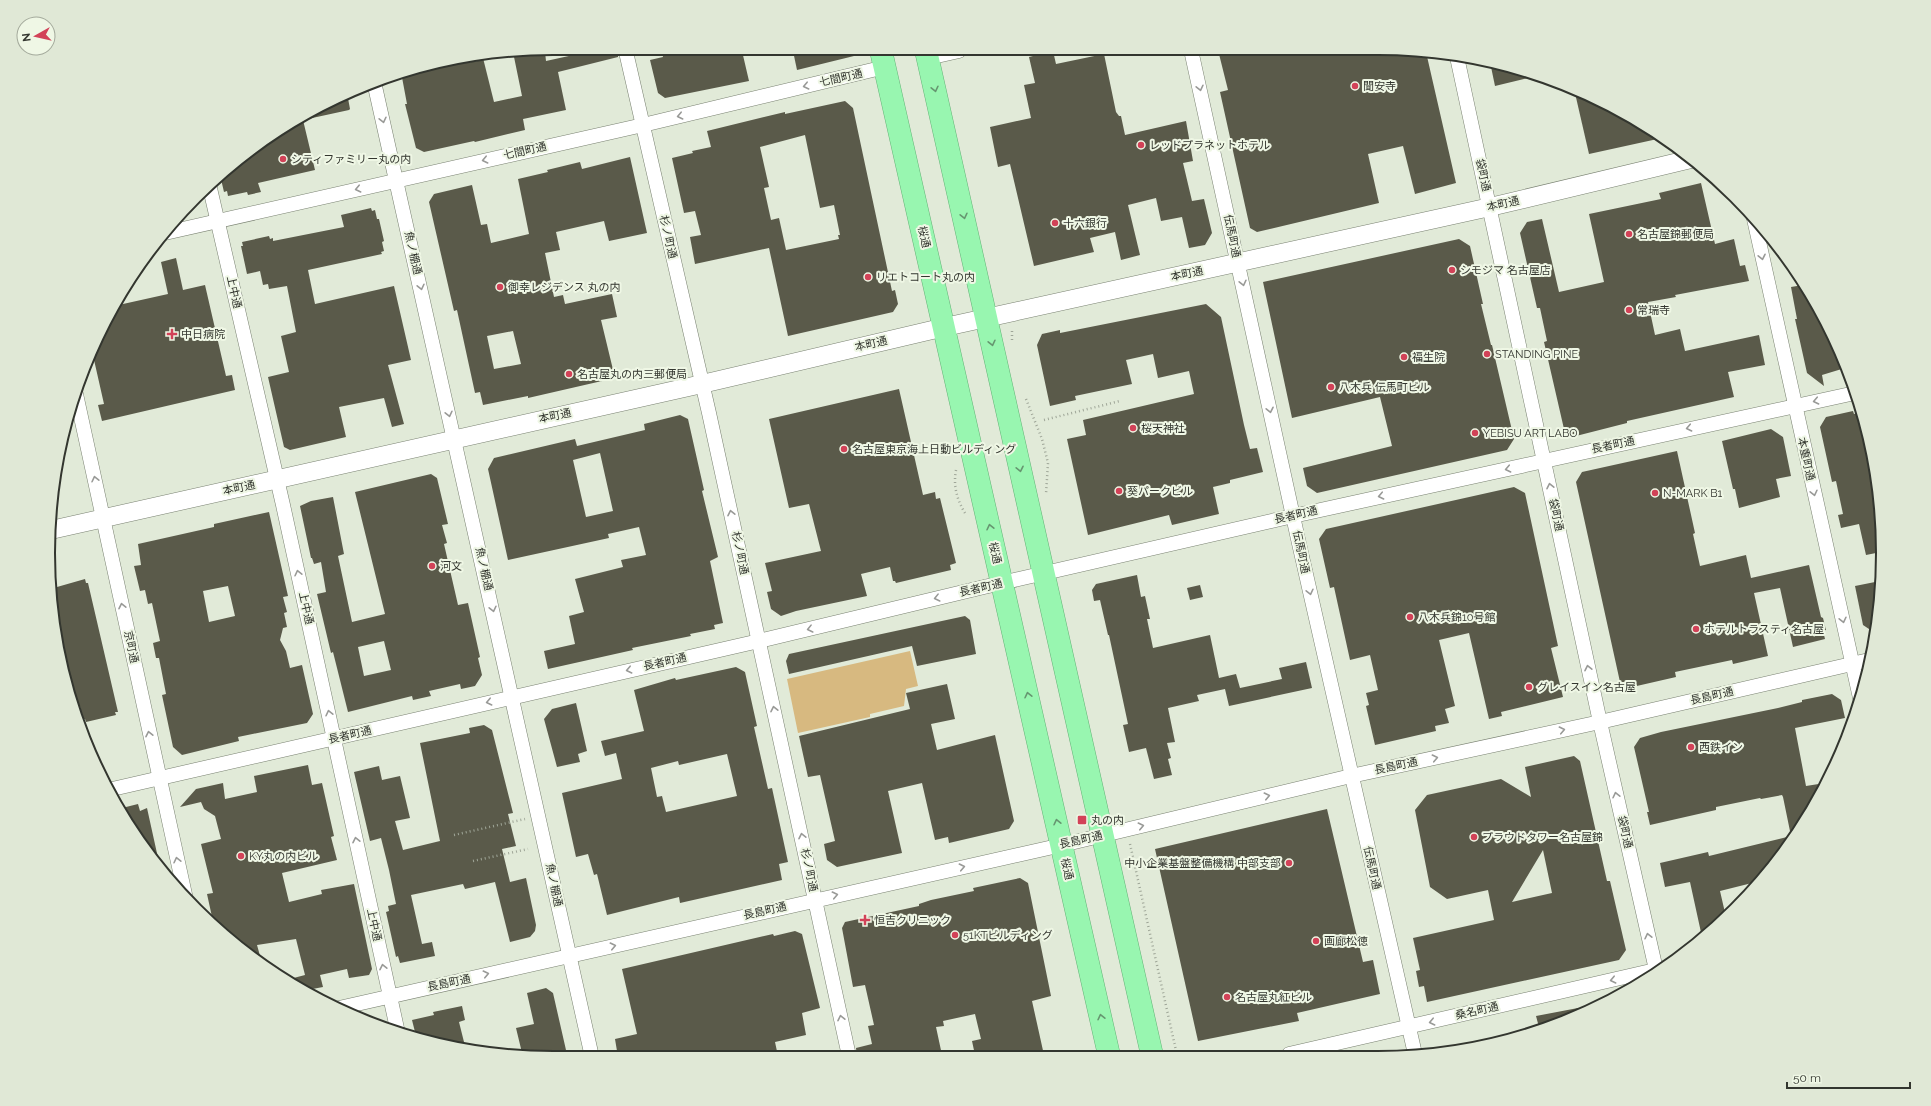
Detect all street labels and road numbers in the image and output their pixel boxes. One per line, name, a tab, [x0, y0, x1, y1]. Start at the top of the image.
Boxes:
street label: 七間町通	[818, 67, 864, 89]
street label: 七間町通	[502, 140, 548, 162]
street label: 袋町通	[1473, 157, 1493, 193]
street label: 本町通	[1485, 194, 1521, 214]
street label: 伝馬町通	[1221, 213, 1243, 259]
street label: 杉ノ町通	[657, 214, 679, 260]
street label: 桜通	[915, 225, 933, 249]
street label: 魚ノ棚通	[402, 230, 424, 276]
street label: 本町通	[1170, 264, 1204, 284]
street label: 上中通	[224, 274, 244, 310]
street label: 本町通	[853, 334, 889, 354]
street label: 本町通	[538, 406, 572, 426]
street label: 長者町通	[1590, 434, 1636, 456]
street label: 本重町通	[1795, 436, 1817, 482]
street label: 本町通	[222, 478, 256, 498]
street label: 袋町通	[1546, 498, 1566, 532]
street label: 長者町通	[1273, 504, 1319, 526]
street label: 伝馬町通	[1290, 529, 1312, 575]
street label: 杉ノ町通	[729, 530, 751, 576]
street label: 桜通	[986, 541, 1004, 565]
street label: 魚ノ棚通	[473, 546, 495, 592]
street label: 長者町通	[958, 577, 1004, 599]
street label: 上中通	[296, 590, 316, 626]
street label: 京町通	[121, 630, 141, 664]
street label: 長者町通	[642, 651, 688, 673]
street label: 長島町通	[1689, 685, 1735, 707]
street label: 長者町通	[327, 724, 373, 746]
street label: 長島町通	[1373, 755, 1419, 777]
street label: 袋町通	[1615, 814, 1635, 850]
street label: 長島町通	[1058, 829, 1104, 851]
street label: 伝馬町通	[1361, 845, 1383, 891]
street label: 杉ノ町通	[798, 847, 820, 893]
street label: 桜通	[1058, 857, 1076, 881]
street label: 魚ノ棚通	[543, 862, 565, 908]
street label: 長島町通	[742, 900, 788, 922]
street label: 上中通	[364, 908, 384, 942]
street label: 長島町通	[426, 972, 472, 994]
street label: 桑名町通	[1454, 1000, 1500, 1022]

